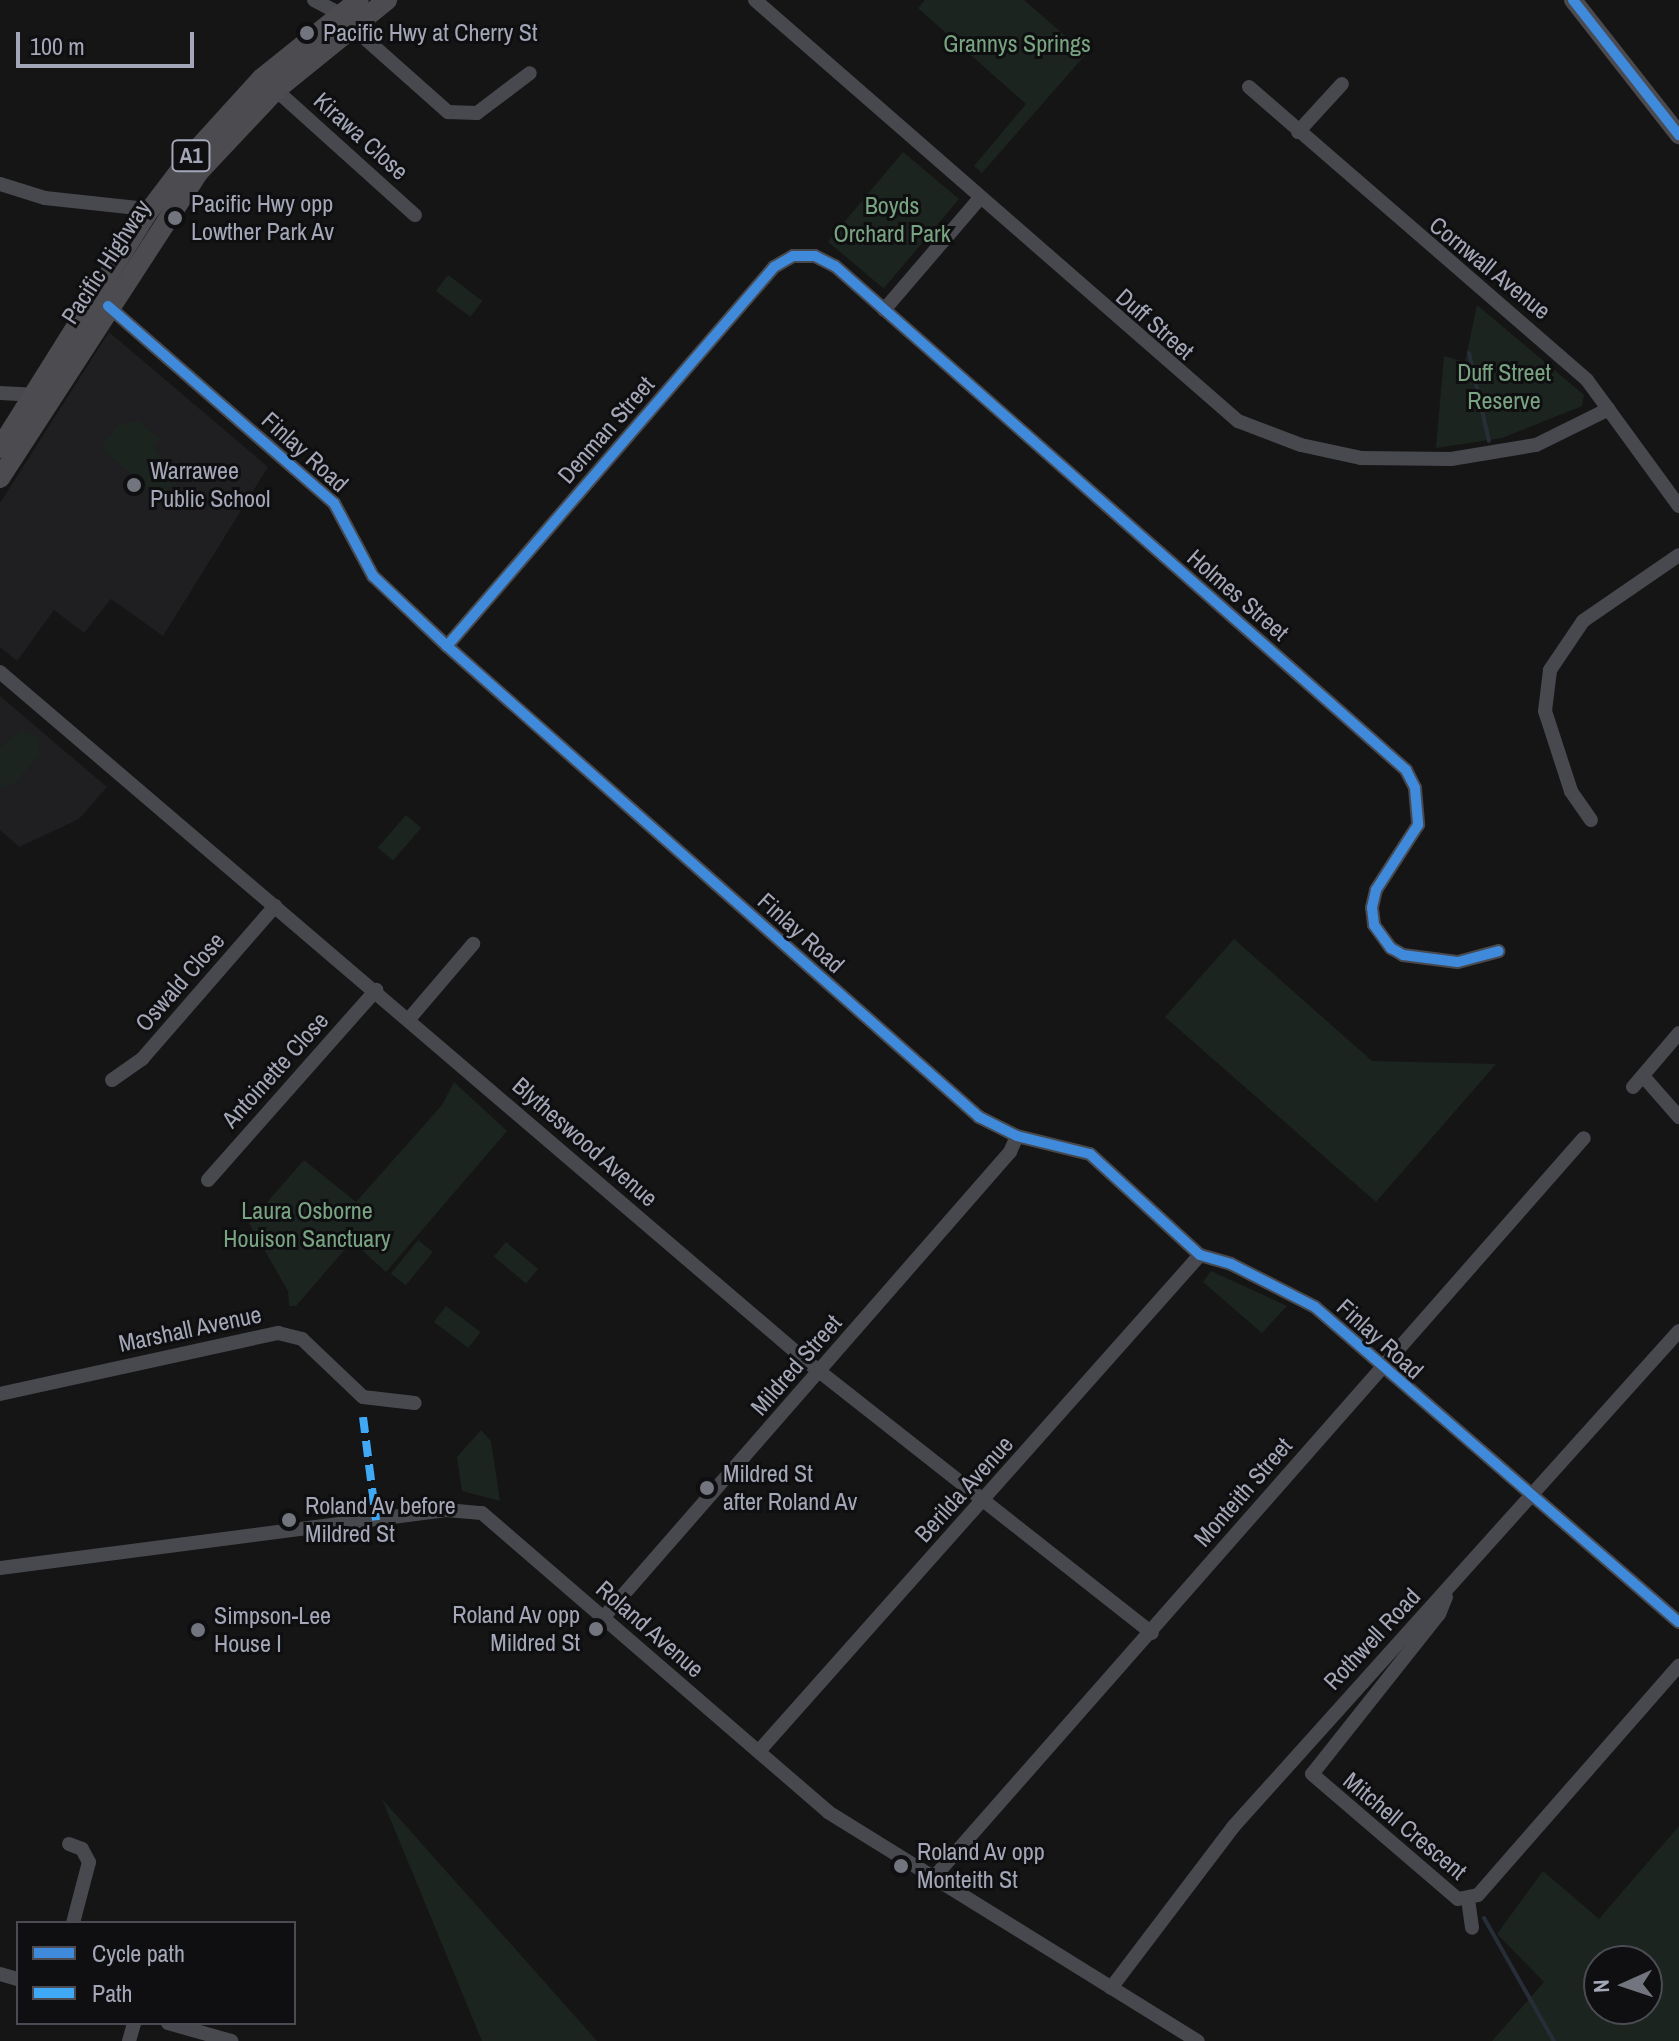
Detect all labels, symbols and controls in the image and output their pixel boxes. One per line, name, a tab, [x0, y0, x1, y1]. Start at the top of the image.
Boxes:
scale bar	[20, 16, 198, 66]
place label: Pacific Hwy at Cherry St	[323, 19, 537, 47]
marker: Pacific Hwy at Cherry St	[298, 24, 316, 42]
text: 100 m	[30, 30, 85, 62]
park label: Grannys Springs	[943, 30, 1091, 58]
street label: Kirawa Close	[308, 86, 414, 186]
road number: A1	[171, 138, 211, 174]
place label: Pacific Hwy opp Lowther Park Av	[191, 190, 335, 246]
park label: Boyds Orchard Park	[833, 192, 951, 248]
street label: Pacific Highway	[55, 195, 157, 329]
marker: Pacific Hwy opp Lowther Park Av	[166, 209, 184, 227]
street label: Cornwall Avenue	[1423, 210, 1557, 326]
street label: Duff Street	[1110, 282, 1200, 366]
park label: Duff Street Reserve	[1457, 359, 1551, 415]
street label: Denman Street	[552, 371, 660, 489]
street label: Finlay Road	[256, 406, 354, 498]
place label: Warrawee Public School	[150, 457, 270, 513]
marker: Warrawee Public School	[125, 476, 143, 494]
street label: Holmes Street	[1182, 543, 1294, 647]
street label: Finlay Road	[752, 887, 850, 979]
street label: Oswald Close	[129, 927, 231, 1037]
street label: Antoinette Close	[216, 1006, 334, 1134]
street label: Blytheswood Avenue	[506, 1071, 664, 1213]
park label: Laura Osborne Houison Sanctuary	[223, 1197, 391, 1253]
street label: Finlay Road	[1331, 1293, 1429, 1385]
street label: Marshall Avenue	[115, 1300, 265, 1358]
street label: Mildred Street	[745, 1309, 847, 1421]
street label: Berilda Avenue	[908, 1429, 1020, 1549]
street label: Monteith Street	[1188, 1432, 1298, 1552]
place label: Mildred St after Roland Av	[723, 1460, 858, 1516]
marker: Mildred St after Roland Av	[698, 1479, 716, 1497]
place label: Roland Av before Mildred St	[305, 1492, 457, 1548]
marker: Roland Av before Mildred St	[280, 1511, 298, 1529]
street label: Roland Avenue	[590, 1574, 710, 1684]
street label: Rothwell Road	[1318, 1582, 1426, 1696]
place label: Roland Av opp Mildred St	[451, 1601, 580, 1657]
place label: Simpson-Lee House I	[214, 1602, 331, 1658]
marker: Roland Av opp Mildred St	[587, 1620, 605, 1638]
marker: Simpson-Lee House I	[189, 1621, 207, 1639]
street label: Mitchell Crescent	[1338, 1766, 1472, 1886]
place label: Roland Av opp Monteith St	[917, 1838, 1046, 1894]
marker: Roland Av opp Monteith St	[892, 1857, 910, 1875]
legend	[16, 1921, 296, 2025]
text: Cycle path	[92, 1937, 185, 1969]
north arrow	[1583, 1945, 1663, 2025]
text: Path	[92, 1977, 133, 2009]
text: N	[1586, 1979, 1616, 1993]

